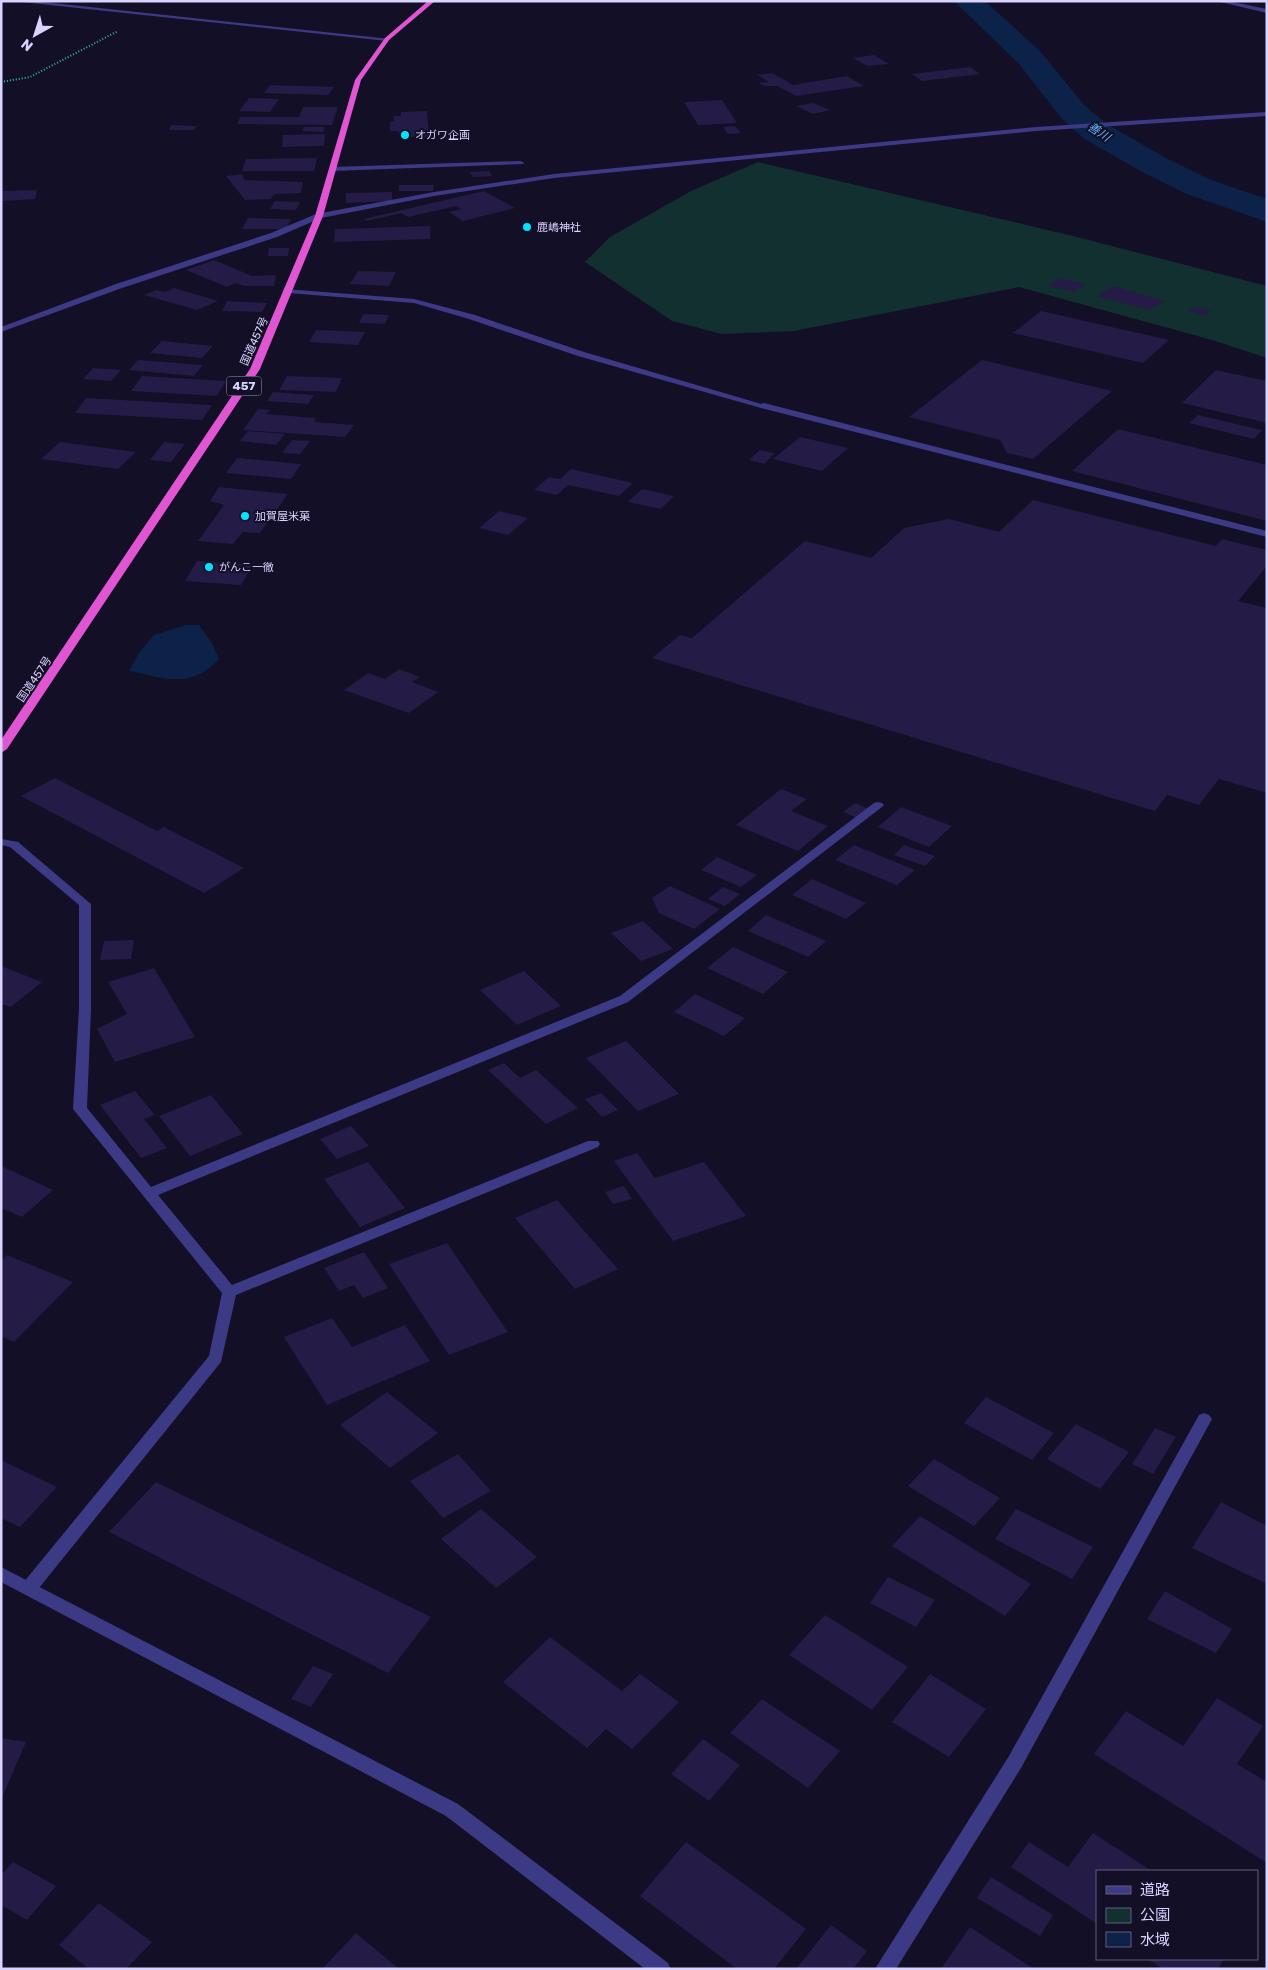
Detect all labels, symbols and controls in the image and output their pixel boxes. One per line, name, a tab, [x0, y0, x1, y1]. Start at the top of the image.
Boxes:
north arrow	[10, 10, 60, 60]
text: N	[18, 35, 36, 54]
water label: 善川	[1085, 120, 1115, 145]
marker: オガワ企画	[399, 129, 411, 141]
place label: オガワ企画	[415, 129, 470, 142]
marker: 鹿嶋神社	[521, 221, 533, 233]
place label: 鹿嶋神社	[537, 221, 581, 234]
street label: 国道457号	[238, 315, 271, 368]
road number: 457	[226, 376, 262, 396]
marker: 加賀屋米菓	[239, 510, 251, 522]
place label: 加賀屋米菓	[255, 510, 310, 523]
marker: がんこ一徹	[203, 561, 215, 573]
place label: がんこ一徹	[219, 561, 274, 574]
street label: 国道457号	[14, 654, 54, 704]
legend	[1096, 1870, 1258, 1960]
text: 道路	[1140, 1881, 1170, 1899]
text: 公園	[1140, 1906, 1170, 1924]
text: 水域	[1140, 1931, 1170, 1949]

